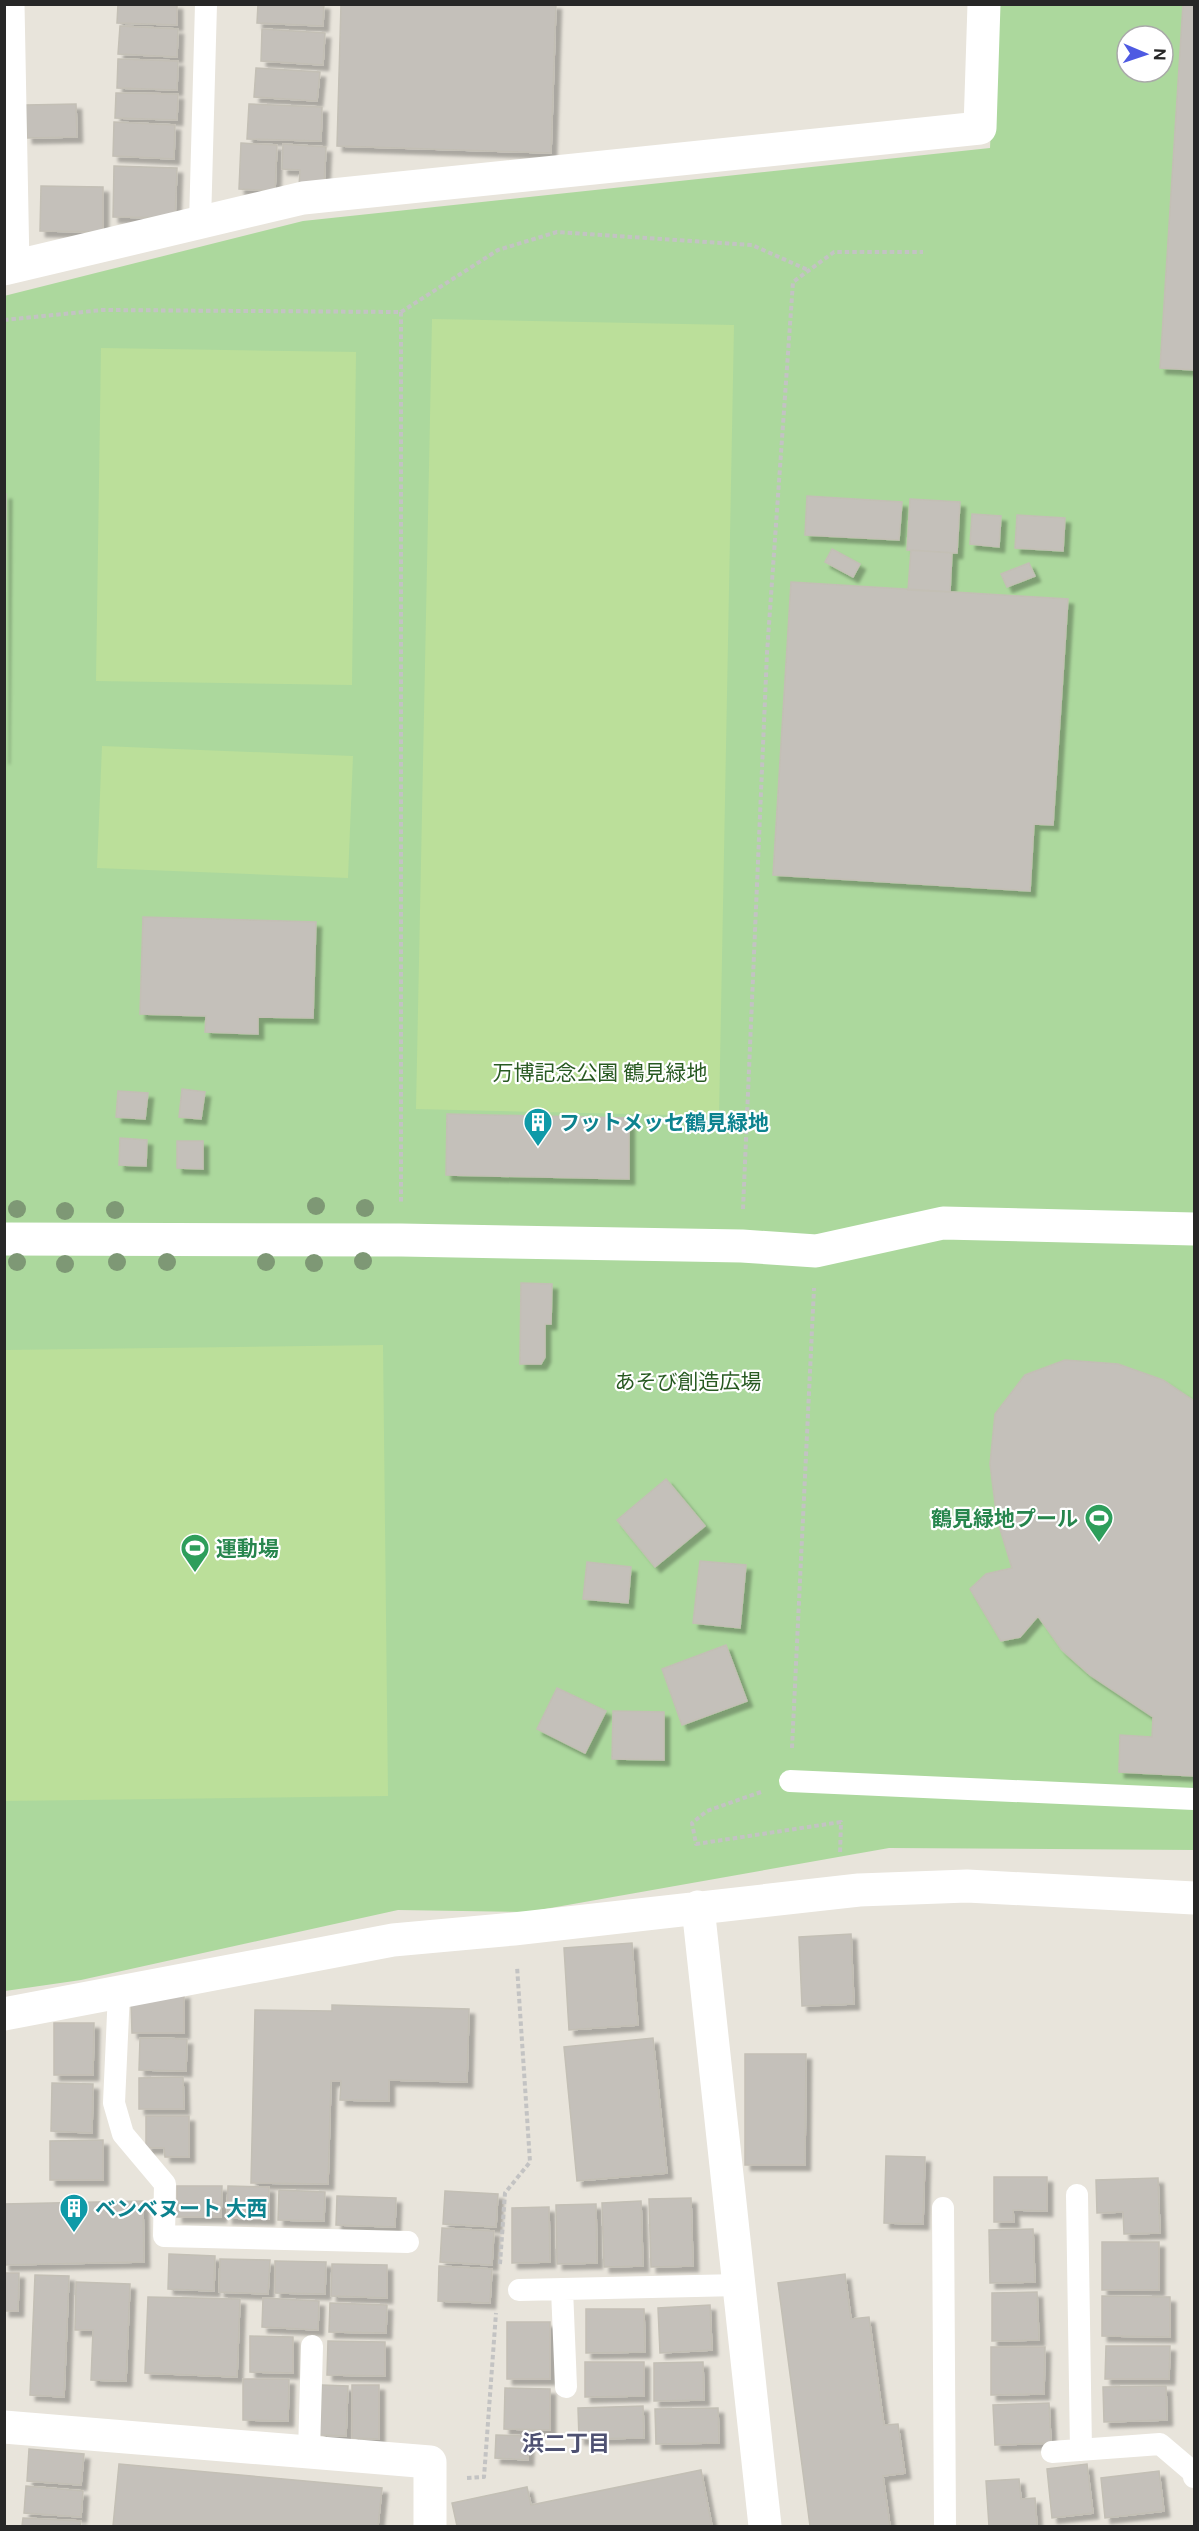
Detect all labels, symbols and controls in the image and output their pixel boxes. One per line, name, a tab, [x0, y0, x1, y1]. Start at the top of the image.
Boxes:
north arrow	[1115, 24, 1175, 84]
text: N	[1150, 48, 1169, 61]
park label: 万博記念公園 鶴見緑地	[492, 1060, 708, 1085]
building icon: フットメッセ鶴見緑地	[522, 1106, 554, 1148]
place label: フットメッセ鶴見緑地	[559, 1110, 769, 1135]
park label: あそび創造広場	[615, 1369, 762, 1394]
sports icon: 鶴見緑地プール	[1083, 1502, 1115, 1544]
place label: 鶴見緑地プール	[931, 1506, 1078, 1531]
sports icon: 運動場	[179, 1532, 211, 1574]
place label: 運動場	[216, 1536, 279, 1561]
building icon: ベンベヌート 大西	[58, 2192, 90, 2234]
place label: ベンベヌート 大西	[95, 2196, 268, 2221]
district label: 浜二丁目	[522, 2430, 610, 2456]

